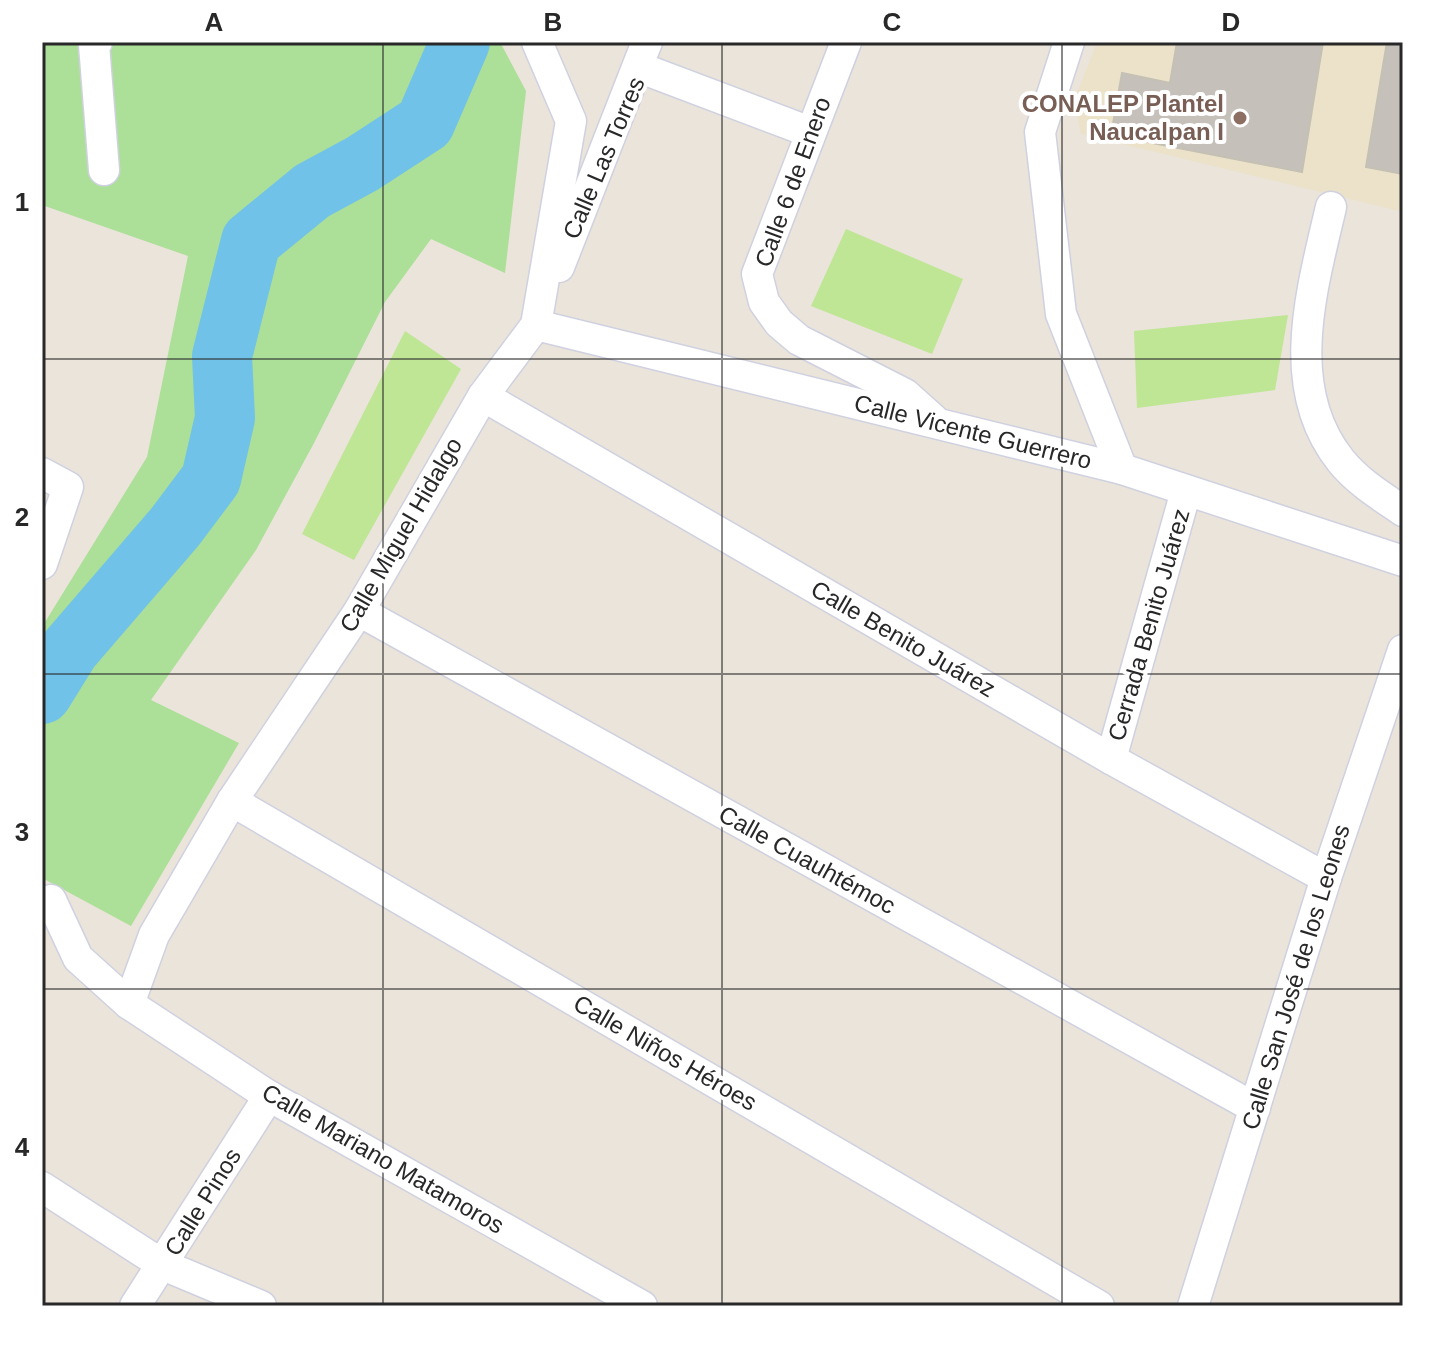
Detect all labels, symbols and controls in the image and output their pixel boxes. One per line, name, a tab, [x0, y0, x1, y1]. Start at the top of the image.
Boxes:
text: A	[205, 7, 224, 37]
text: B	[544, 7, 562, 37]
text: C	[883, 7, 902, 37]
text: D	[1222, 7, 1240, 37]
street label: Calle Las Torres	[557, 73, 650, 243]
place label: CONALEP Plantel Naucalpan I	[1022, 90, 1224, 145]
street label: Calle 6 de Enero	[749, 93, 836, 270]
marker: CONALEP Plantel Naucalpan I	[1231, 109, 1249, 127]
text: 1	[15, 187, 29, 217]
street label: Calle Vicente Guerrero	[852, 389, 1095, 474]
street label: Calle Miguel Hidalgo	[334, 433, 467, 637]
text: 2	[15, 502, 29, 532]
street label: Cerrada Benito Juárez	[1102, 506, 1195, 744]
street label: Calle Benito Juárez	[806, 575, 1000, 702]
street label: Calle Cuauhtémoc	[714, 800, 900, 919]
text: 3	[15, 817, 29, 847]
street label: Calle San José de los Leones	[1236, 821, 1355, 1133]
street label: Calle Niños Héroes	[569, 989, 762, 1116]
street label: Calle Mariano Matamoros	[258, 1078, 509, 1239]
text: 4	[15, 1132, 30, 1162]
street label: Calle Pinos	[159, 1143, 246, 1260]

